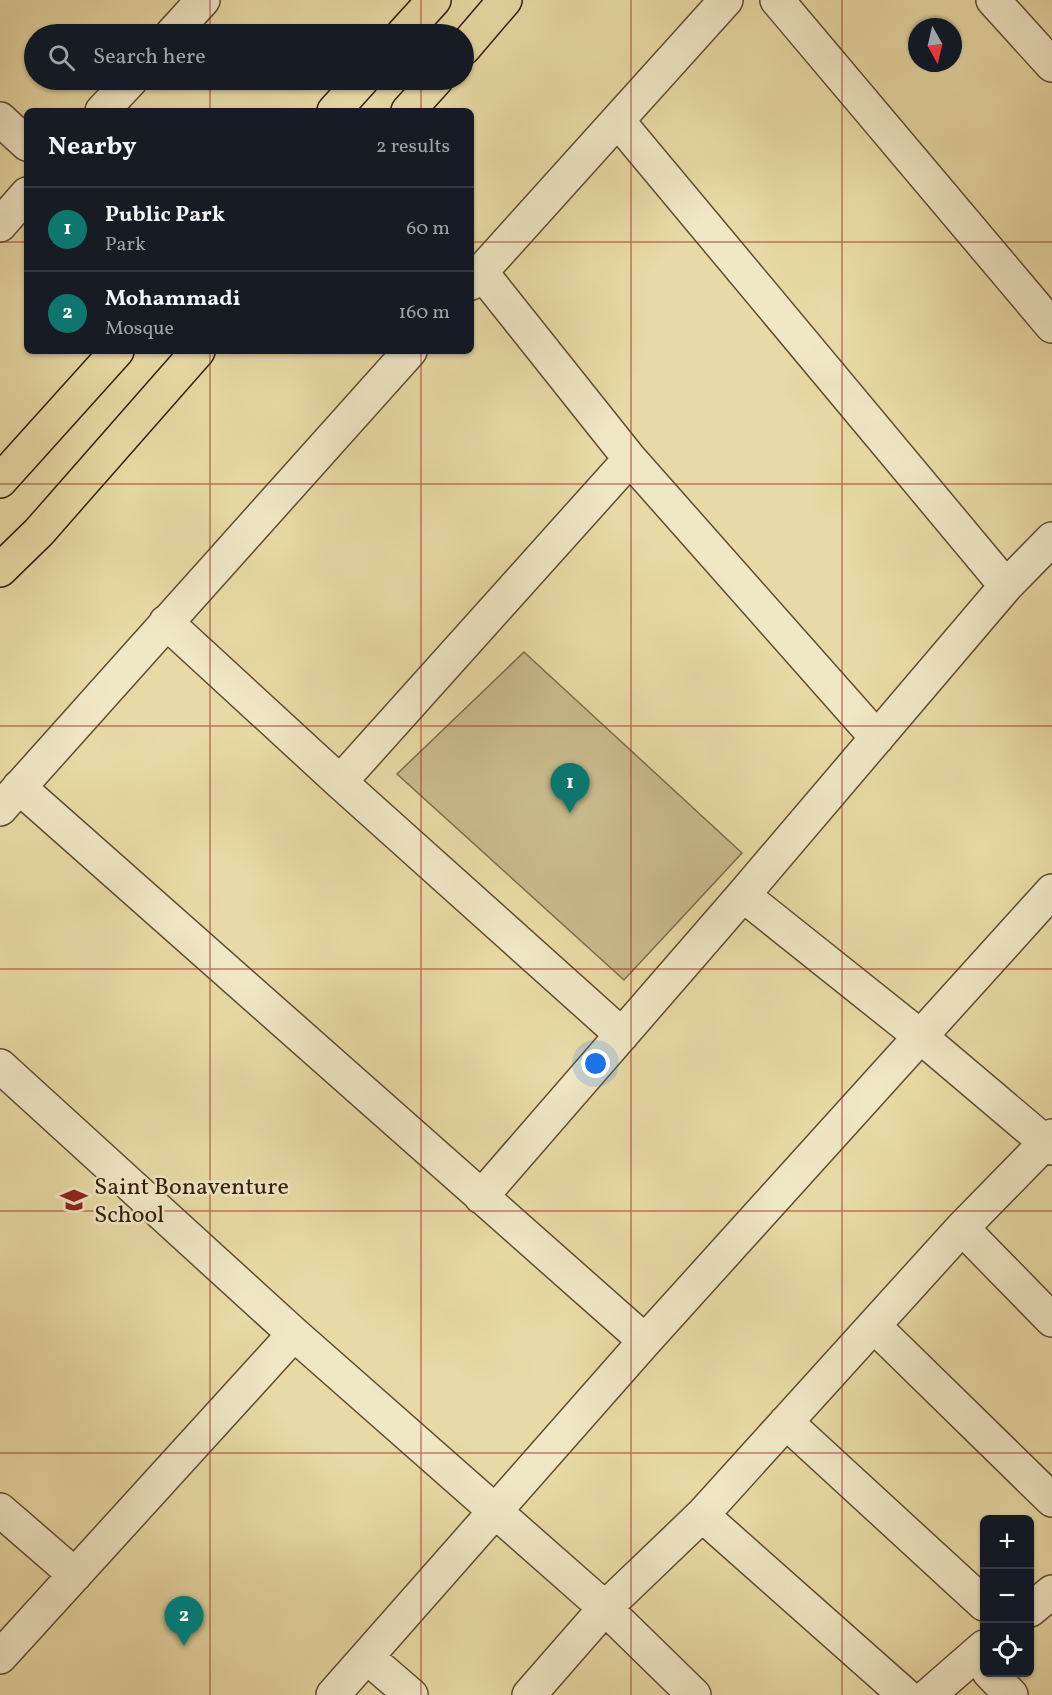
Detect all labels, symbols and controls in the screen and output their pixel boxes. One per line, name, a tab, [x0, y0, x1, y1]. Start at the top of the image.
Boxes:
north arrow	[908, 18, 962, 72]
search box	[24, 24, 474, 90]
icon: search	[45, 41, 78, 74]
text: Search here	[93, 42, 206, 73]
text: Nearby	[48, 129, 137, 165]
text: 2 results	[376, 133, 450, 161]
text: Public Park	[105, 200, 225, 231]
text: 1	[63, 215, 72, 243]
text: 60 m	[406, 215, 450, 243]
text: Park	[105, 231, 146, 259]
text: Mohammadi	[105, 284, 240, 315]
text: 2	[62, 299, 73, 327]
text: 160 m	[398, 299, 450, 327]
text: Mosque	[105, 315, 174, 343]
pin: 1	[550, 764, 590, 813]
your location	[581, 1049, 610, 1078]
place label: Saint Bonaventure School	[94, 1171, 289, 1233]
school or university icon: Saint Bonaventure School	[59, 1185, 89, 1215]
map controls	[980, 1515, 1034, 1677]
button: +	[980, 1515, 1034, 1569]
button: −	[980, 1569, 1034, 1623]
pin: 2	[164, 1596, 204, 1646]
button: locate	[980, 1623, 1034, 1677]

